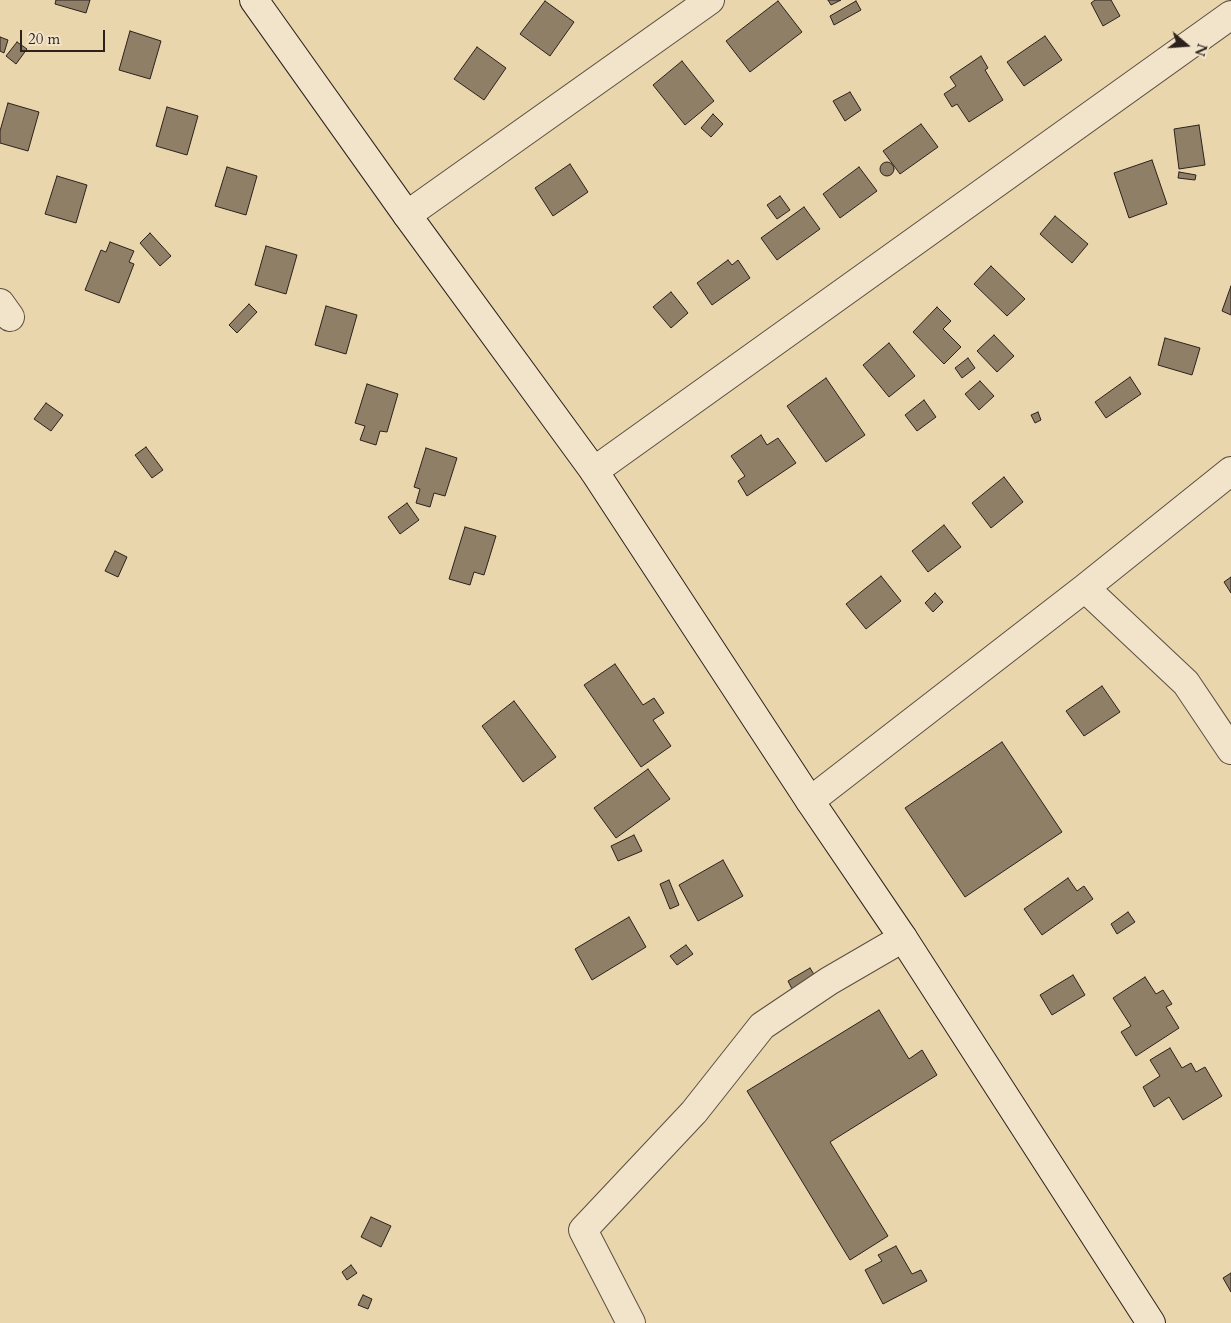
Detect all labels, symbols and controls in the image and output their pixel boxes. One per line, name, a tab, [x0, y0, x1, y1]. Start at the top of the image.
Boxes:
scale bar	[22, 20, 108, 52]
north arrow	[1161, 20, 1211, 70]
text: 20 m	[28, 29, 60, 49]
text: N	[1190, 41, 1212, 59]

